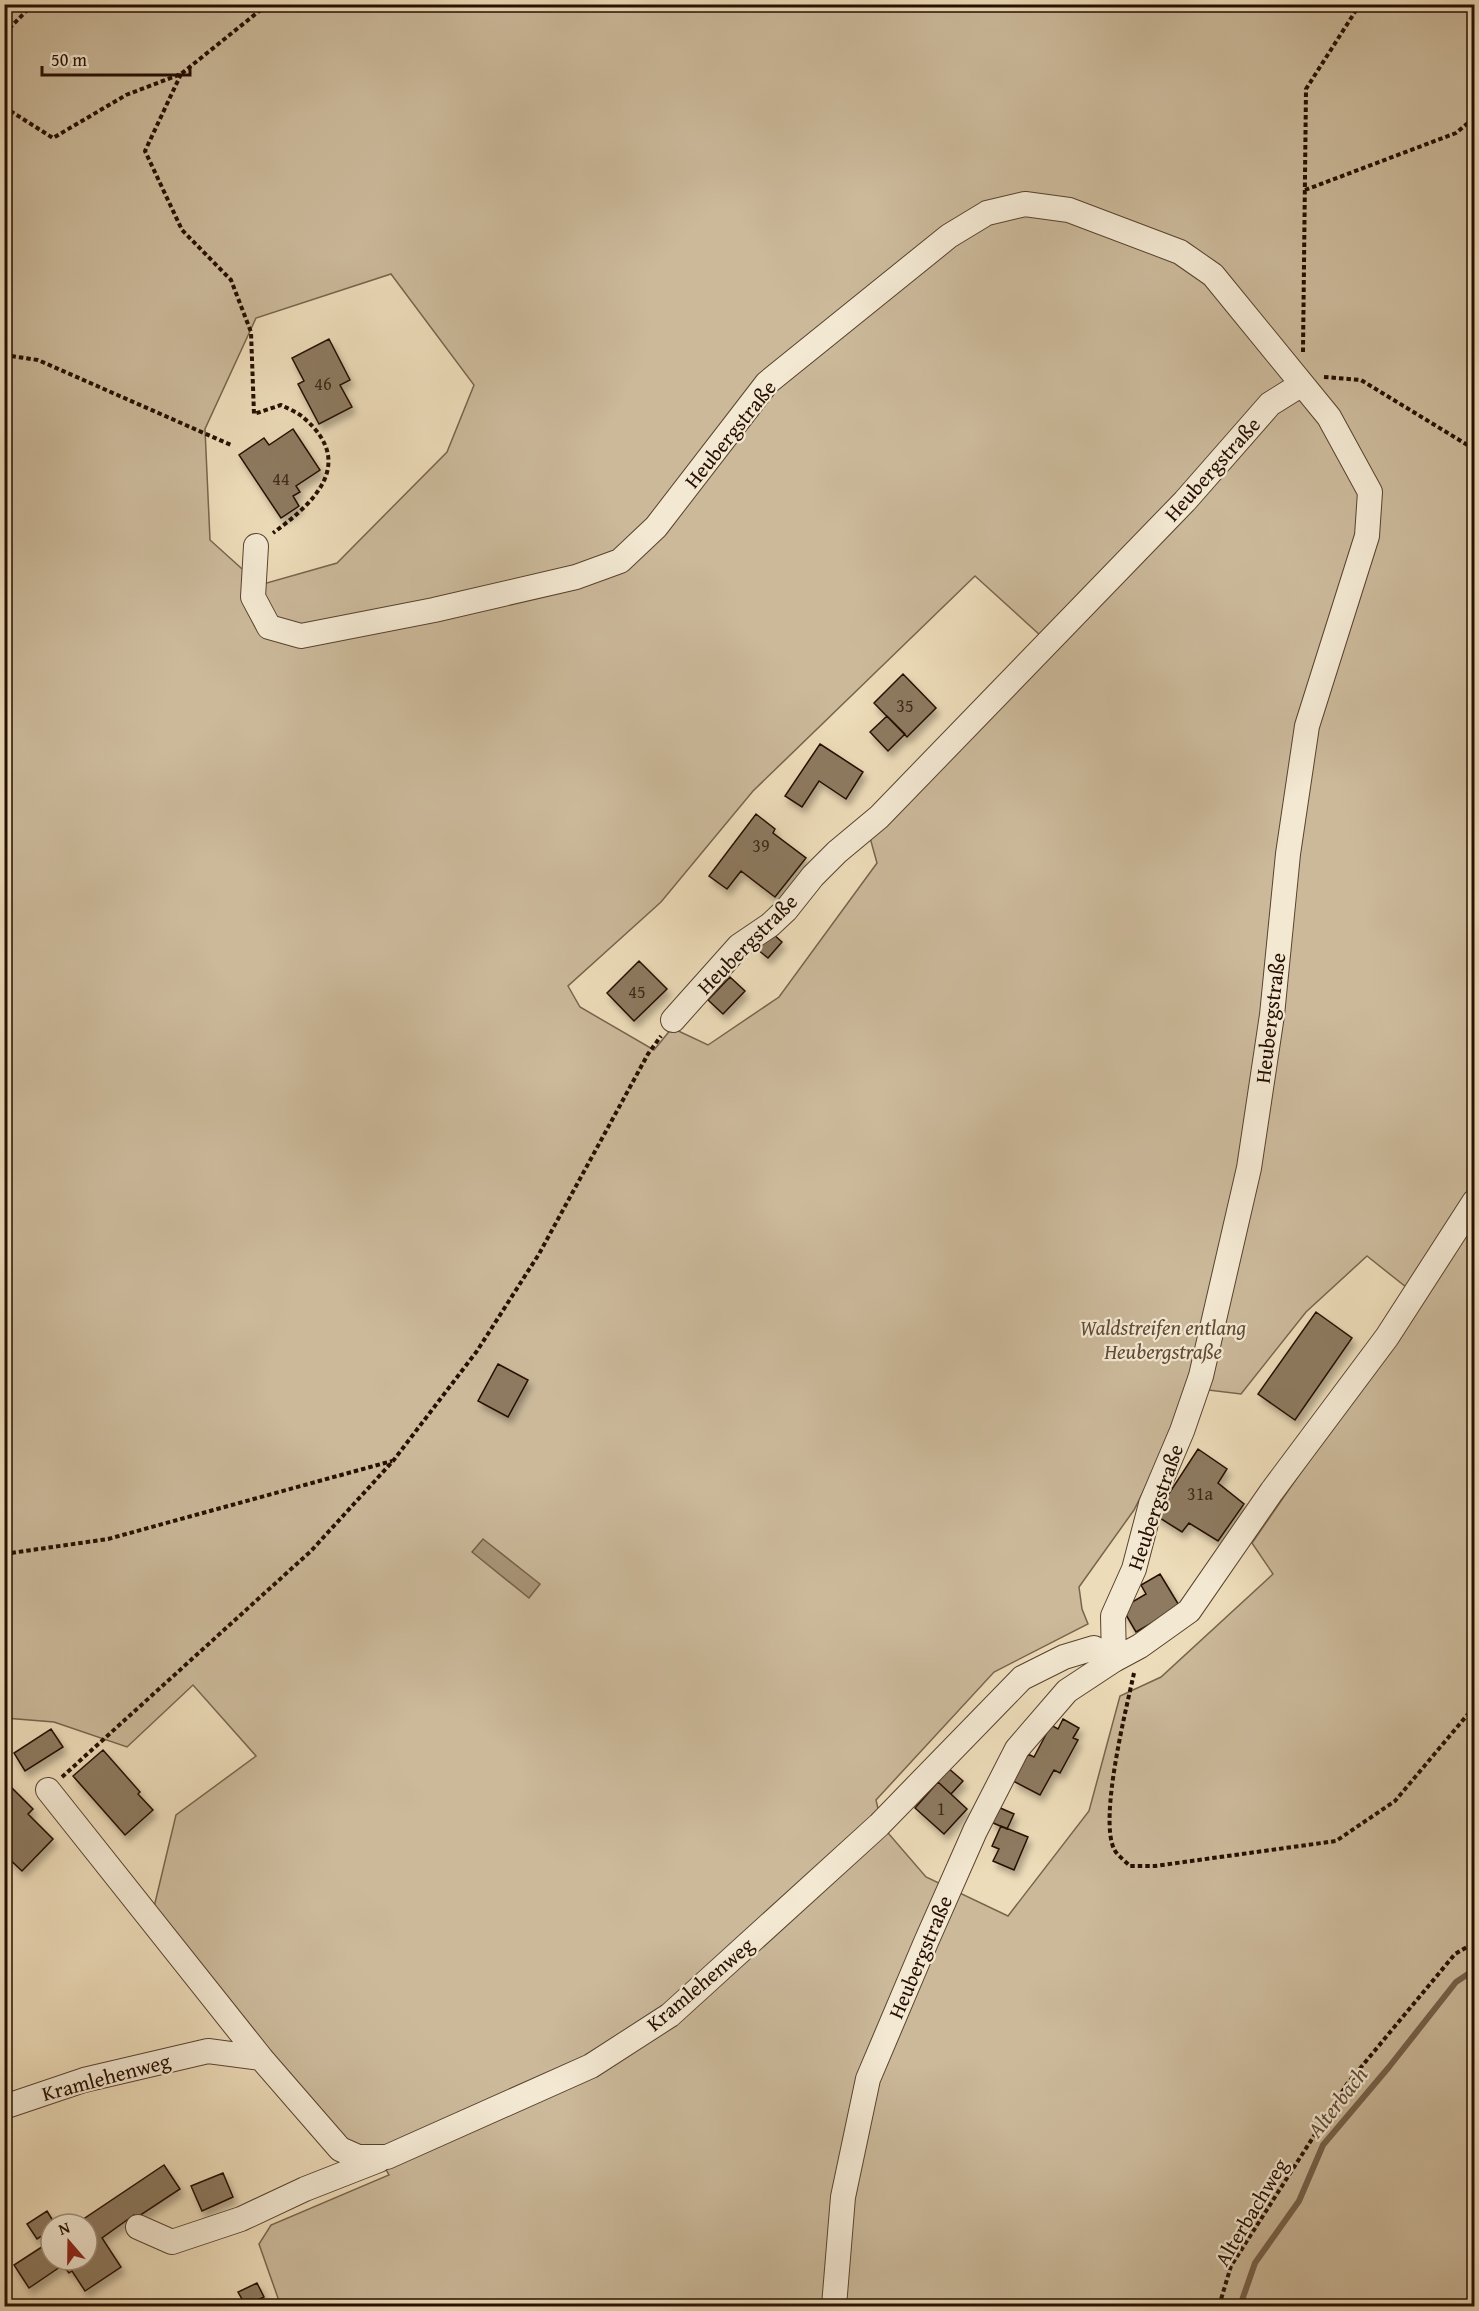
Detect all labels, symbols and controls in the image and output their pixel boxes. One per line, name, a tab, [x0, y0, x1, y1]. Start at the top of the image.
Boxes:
scale bar	[42, 39, 190, 77]
text: 50 m	[51, 46, 87, 73]
house number: 46	[314, 370, 332, 397]
street label: Heubergstraße	[677, 373, 783, 495]
street label: Heubergstraße	[1157, 410, 1268, 528]
house number: 44	[272, 465, 290, 492]
house number: 35	[896, 692, 914, 719]
house number: 39	[752, 832, 770, 859]
street label: Heubergstraße	[690, 887, 804, 1001]
street label: Heubergstraße	[1247, 951, 1293, 1085]
house number: 45	[628, 978, 646, 1005]
park label: Waldstreifen entlang Heubergstraße	[1080, 1312, 1247, 1367]
street label: Heubergstraße	[1119, 1440, 1191, 1574]
house number: 31a	[1187, 1480, 1213, 1507]
house number: 1	[937, 1795, 945, 1822]
street label: Heubergstraße	[880, 1890, 960, 2023]
street label: Kramlehenweg	[640, 1929, 761, 2038]
street label: Kramlehenweg	[38, 2045, 174, 2109]
water label: Alterbach	[1298, 2060, 1375, 2145]
street label: Alterbachweg	[1207, 2152, 1296, 2272]
north arrow	[39, 2212, 99, 2272]
text: N	[55, 2215, 73, 2241]

